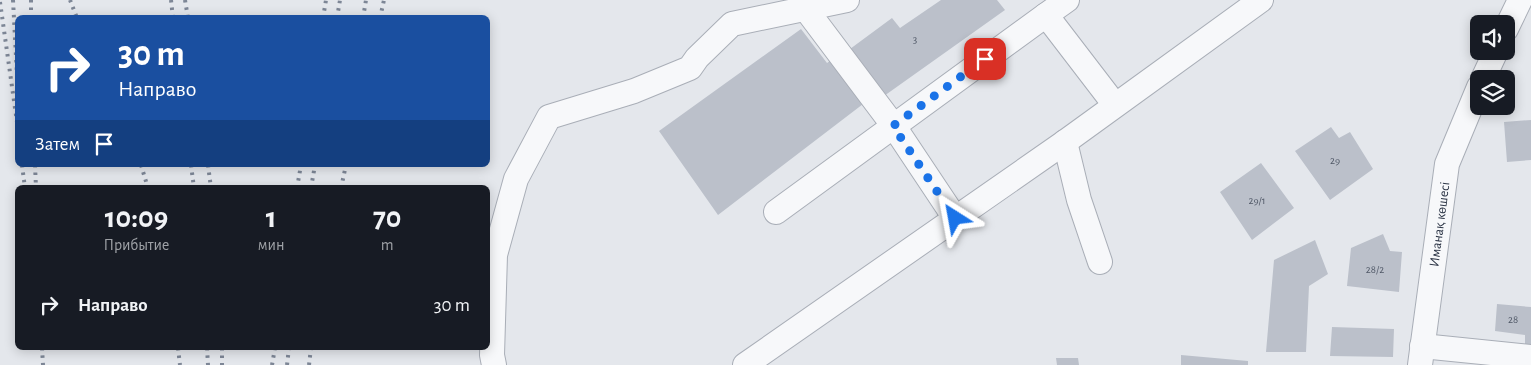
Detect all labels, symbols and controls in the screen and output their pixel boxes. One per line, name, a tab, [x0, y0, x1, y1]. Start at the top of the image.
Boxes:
map controls	[1470, 15, 1515, 115]
button: sound	[1470, 15, 1515, 60]
house number: 3	[913, 34, 918, 45]
icon: right	[35, 35, 100, 100]
text: 30 m	[118, 37, 185, 72]
pin	[964, 38, 1006, 80]
icon: arrive	[971, 45, 999, 73]
button: layers	[1470, 70, 1515, 115]
text: Направо	[118, 78, 196, 100]
icon: arrive	[90, 130, 118, 158]
text: Затем	[35, 135, 80, 154]
house number: 29	[1330, 155, 1340, 166]
street label: Иманақ көшесі	[1427, 181, 1453, 268]
position arrow	[928, 191, 980, 243]
house number: 29/1	[1248, 195, 1266, 206]
text: 10:09	[105, 203, 168, 233]
text: 1	[266, 203, 277, 233]
text: 70	[373, 203, 402, 233]
text: Прибытие	[103, 237, 169, 253]
text: мин	[258, 237, 284, 253]
text: m	[381, 237, 394, 253]
house number: 28/2	[1366, 264, 1384, 275]
icon: right	[35, 291, 63, 319]
text: Направо	[78, 296, 148, 315]
text: 30 m	[434, 296, 470, 315]
house number: 28	[1508, 314, 1518, 325]

